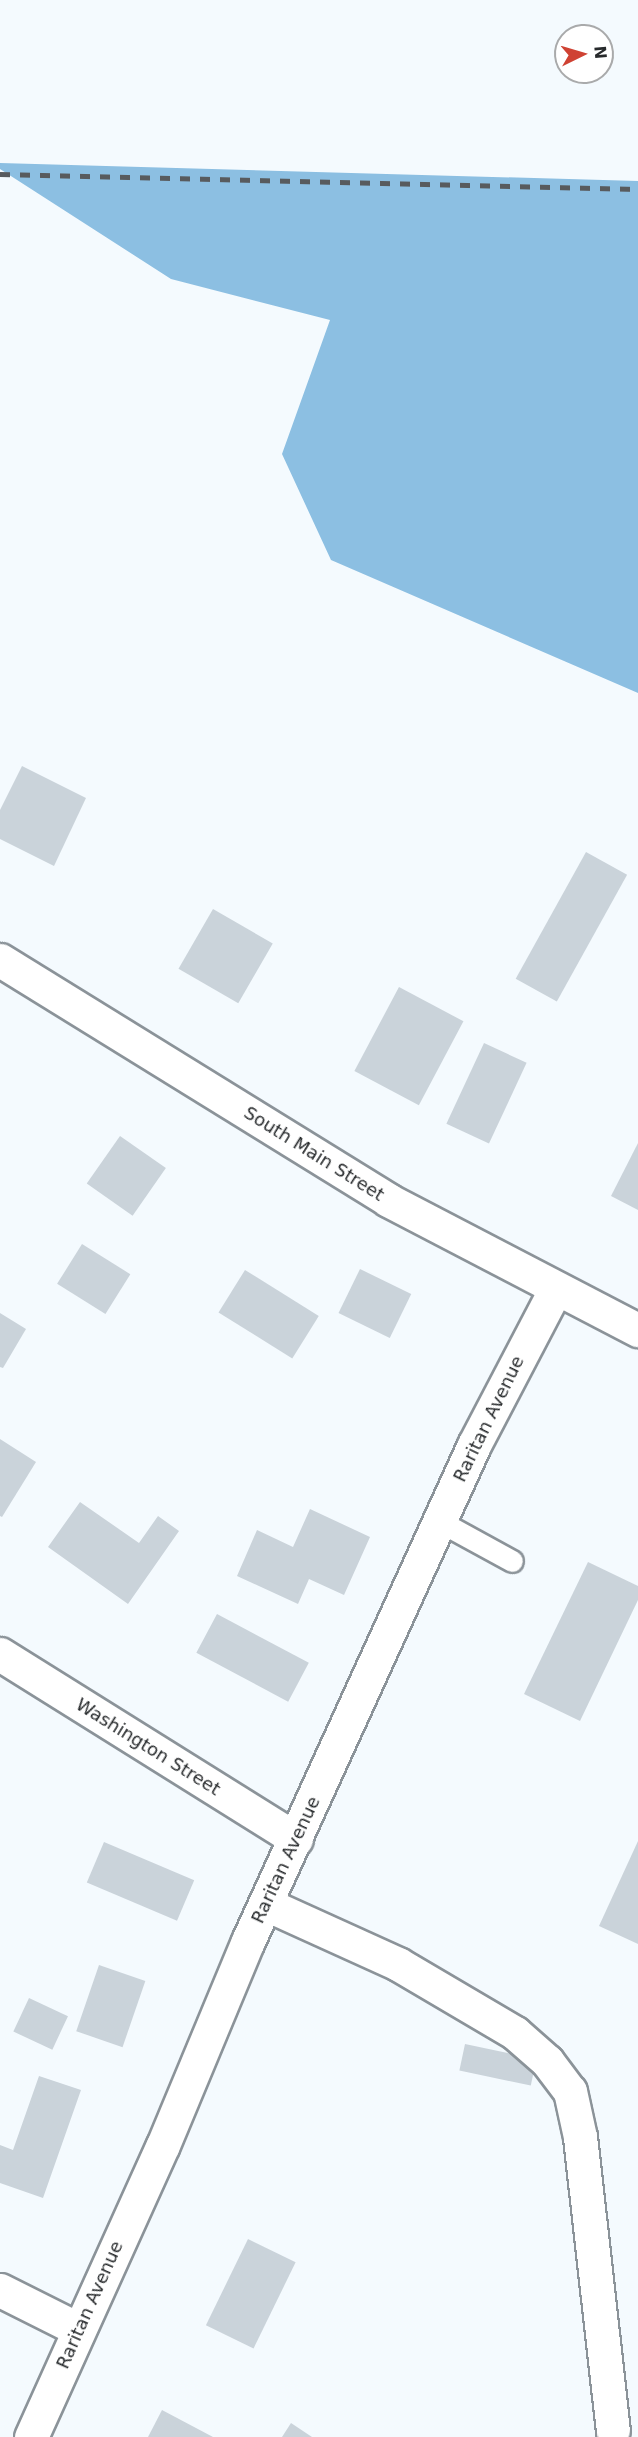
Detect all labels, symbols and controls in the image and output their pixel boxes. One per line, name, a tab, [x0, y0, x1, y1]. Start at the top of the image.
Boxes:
north arrow	[554, 24, 614, 84]
text: N	[590, 45, 610, 60]
street label: South Main Street	[240, 1102, 388, 1206]
street label: Raritan Avenue	[449, 1352, 529, 1486]
street label: Washington Street	[72, 1694, 224, 1800]
street label: Raritan Avenue	[247, 1793, 325, 1927]
street label: Raritan Avenue	[52, 2238, 128, 2372]

